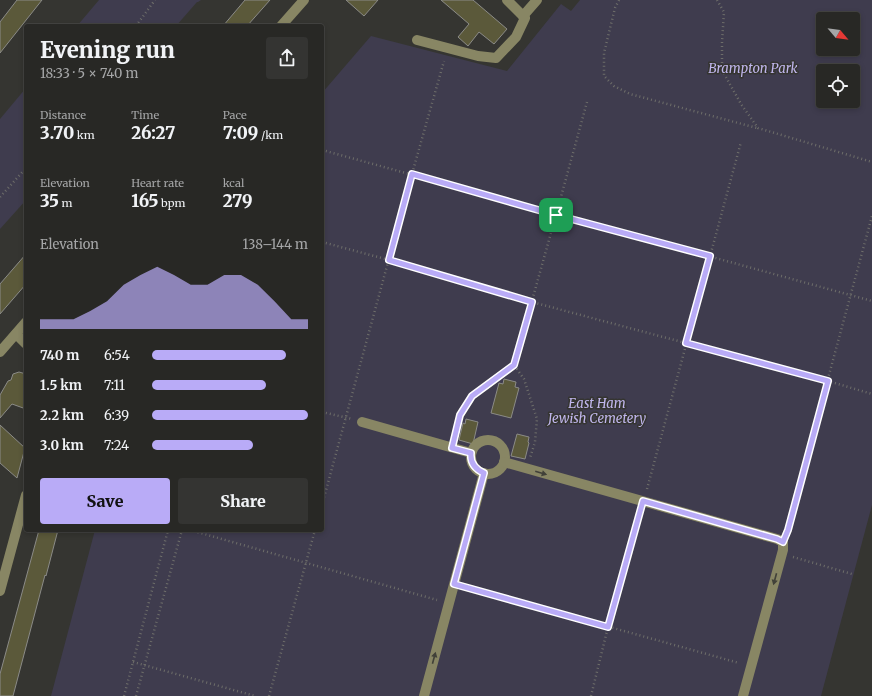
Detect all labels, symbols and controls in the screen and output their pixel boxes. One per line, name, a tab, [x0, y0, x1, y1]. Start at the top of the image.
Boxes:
north arrow	[816, 12, 860, 56]
map controls	[816, 12, 860, 108]
text: Evening run	[40, 36, 175, 64]
button: share	[266, 37, 308, 79]
park label: Brampton Park	[708, 60, 798, 77]
button: locate	[816, 64, 860, 108]
text: 18:33 · 5 × 740 m	[40, 65, 138, 82]
text: Distance	[40, 108, 86, 122]
text: Time	[131, 108, 159, 122]
text: Pace	[223, 108, 247, 122]
text: 3.70	[40, 122, 74, 144]
text: 26:27	[131, 122, 175, 144]
text: 7:09	[223, 122, 258, 144]
text: km	[74, 128, 95, 142]
text: /km	[258, 128, 283, 142]
text: Elevation	[40, 176, 90, 190]
text: Heart rate	[131, 176, 184, 190]
text: kcal	[223, 176, 244, 190]
text: 35	[40, 190, 59, 212]
text: 165	[131, 190, 159, 212]
text: 279	[223, 190, 253, 212]
text: m	[59, 196, 73, 210]
text: bpm	[159, 196, 185, 210]
pin	[539, 198, 573, 232]
icon: arrive	[545, 204, 567, 226]
text: Elevation	[40, 236, 99, 253]
text: 138–144 m	[243, 236, 308, 253]
text: 740 m	[40, 347, 79, 364]
text: 6:54	[104, 347, 130, 364]
text: 1.5 km	[40, 377, 82, 394]
text: 7:11	[104, 377, 125, 394]
park label: East Ham Jewish Cemetery	[546, 395, 646, 427]
text: 2.2 km	[40, 407, 84, 424]
text: 6:39	[104, 407, 129, 424]
text: 3.0 km	[40, 437, 84, 454]
text: 7:24	[104, 437, 129, 454]
one-way arrow	[535, 470, 547, 476]
button: Save	[40, 478, 170, 524]
button: Share	[178, 478, 308, 524]
one-way arrow	[772, 574, 778, 586]
one-way arrow	[431, 652, 437, 664]

